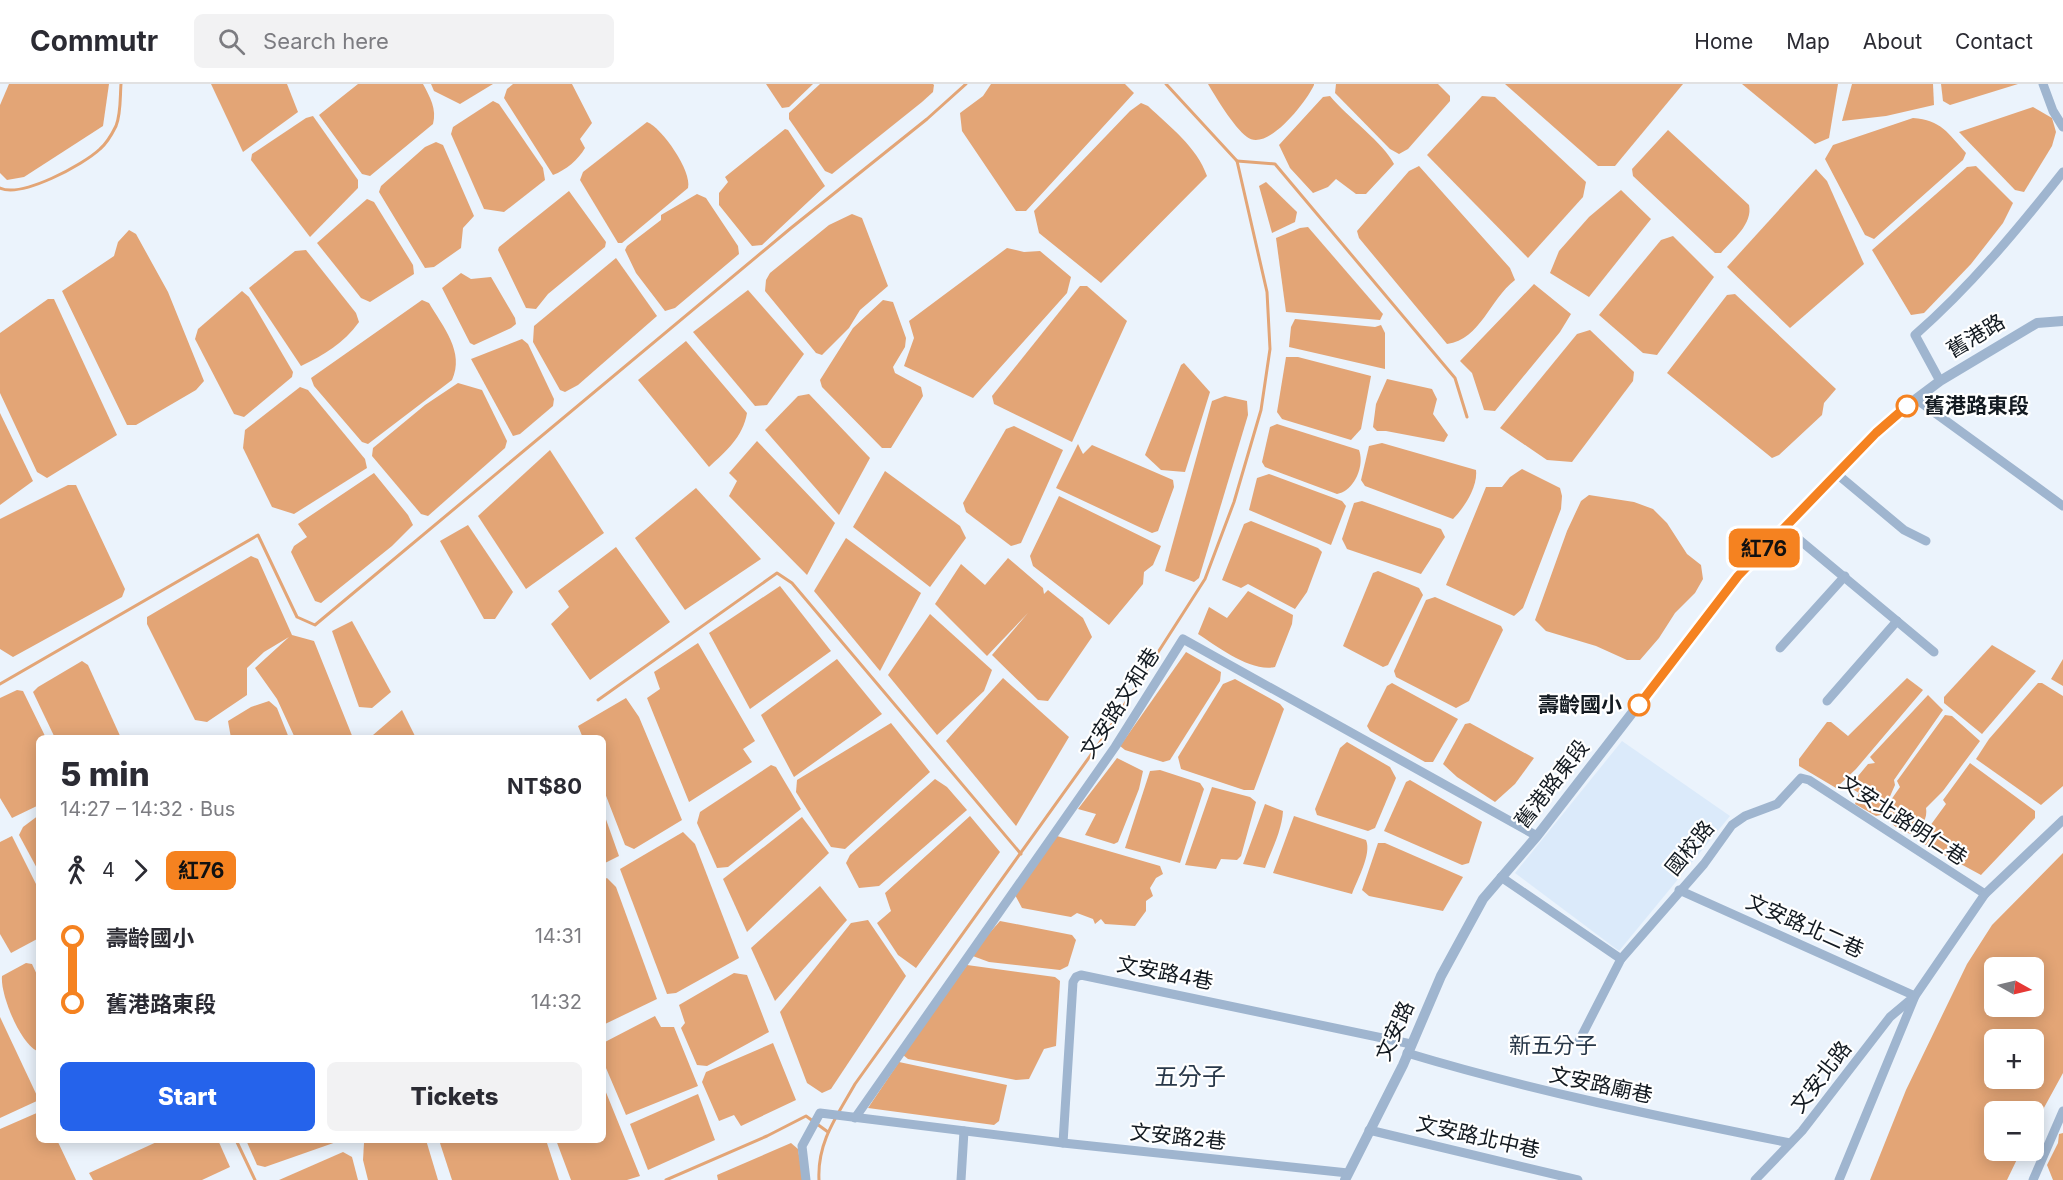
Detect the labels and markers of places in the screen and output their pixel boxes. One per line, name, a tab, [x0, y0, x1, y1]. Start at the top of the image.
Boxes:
place label: 舊港路東段	[1924, 393, 2029, 418]
marker: 舊港路東段	[1896, 395, 1918, 417]
place label: 壽齡國小	[1538, 692, 1622, 717]
marker: 壽齡國小	[1628, 694, 1650, 716]

